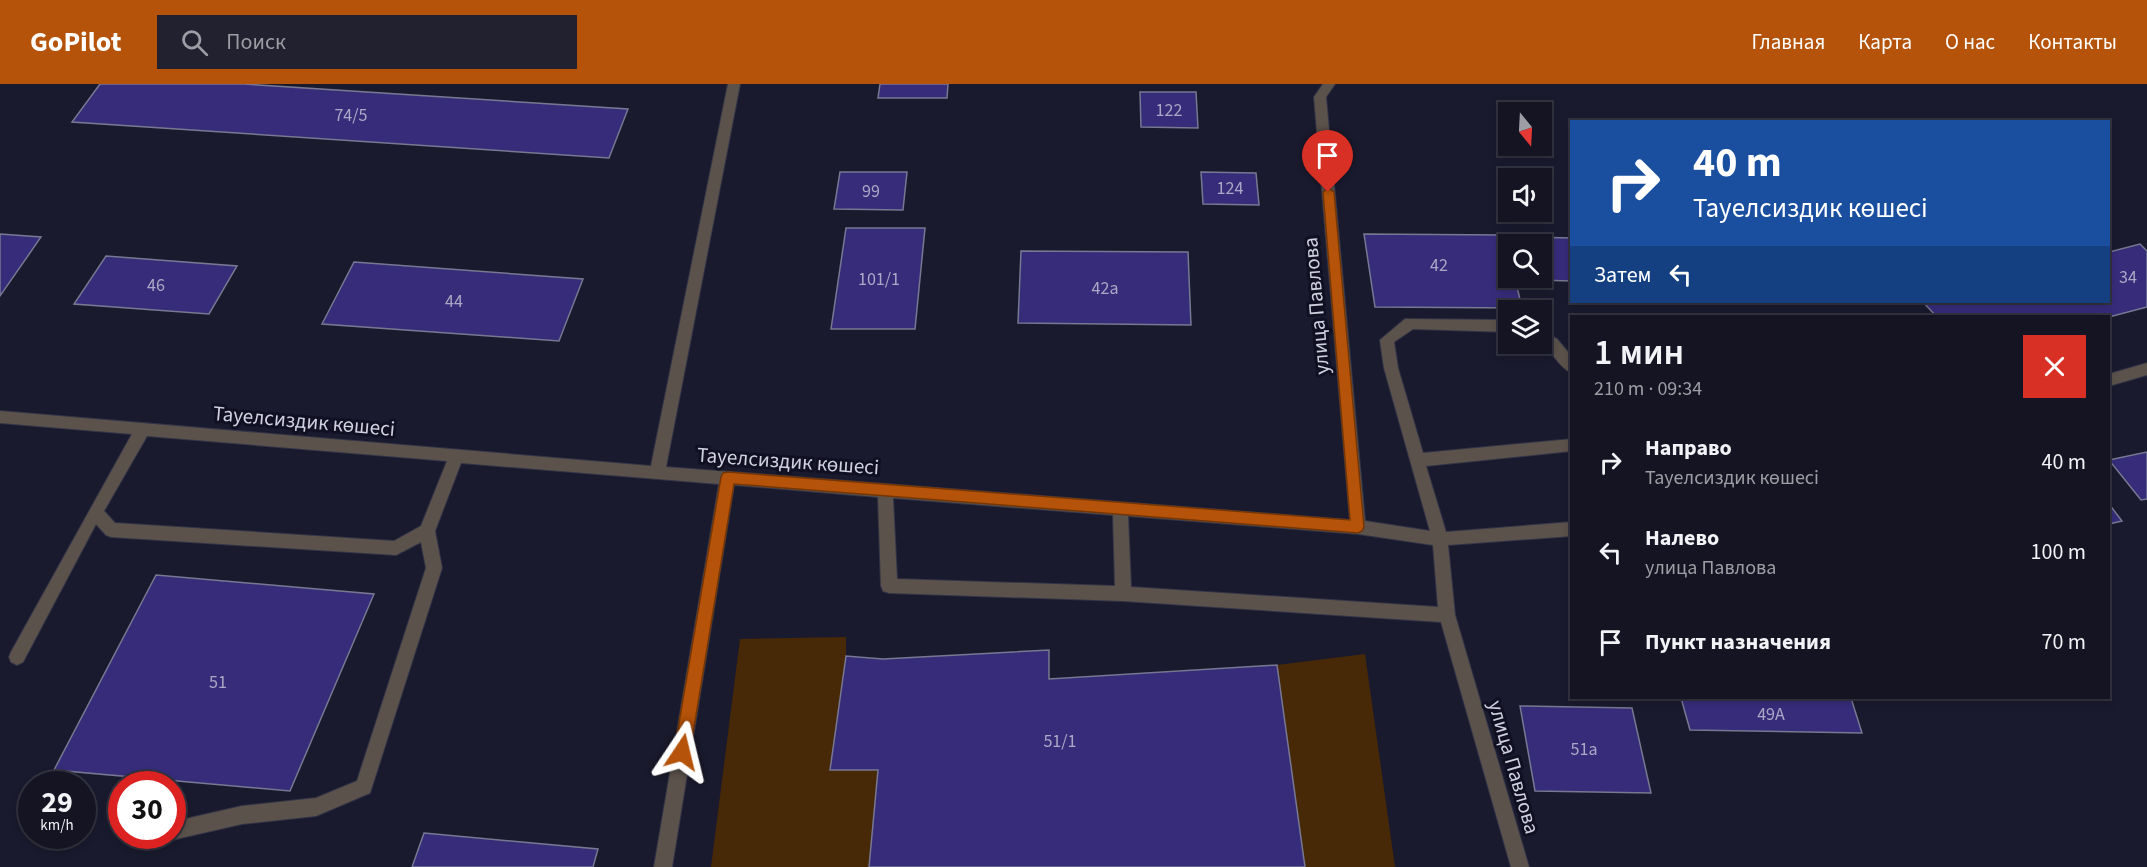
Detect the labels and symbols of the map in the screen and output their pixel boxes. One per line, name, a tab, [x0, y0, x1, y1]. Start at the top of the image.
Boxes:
house number: 122	[1156, 98, 1182, 123]
north arrow	[1498, 102, 1552, 156]
house number: 74/5	[334, 103, 368, 128]
pin	[1302, 130, 1353, 192]
house number: 124	[1217, 176, 1243, 201]
house number: 99	[862, 179, 880, 204]
street label: улица Павлова	[1295, 236, 1337, 376]
house number: 42	[1430, 253, 1448, 278]
house number: 34	[2119, 265, 2137, 290]
house number: 101/1	[858, 267, 900, 292]
house number: 46	[147, 273, 165, 298]
house number: 42а	[1092, 276, 1118, 301]
house number: 44	[445, 289, 463, 314]
street label: Тауелсиздик көшесі	[212, 398, 396, 444]
street label: Тауелсиздик көшесі	[696, 440, 880, 482]
house number: 51	[209, 670, 227, 695]
street label: улица Павлова	[1481, 697, 1547, 837]
house number: 49А	[1757, 702, 1785, 727]
position arrow	[650, 720, 714, 784]
house number: 51/1	[1043, 729, 1077, 754]
house number: 51а	[1571, 737, 1597, 762]
speed limit sign: 30	[108, 771, 186, 849]

